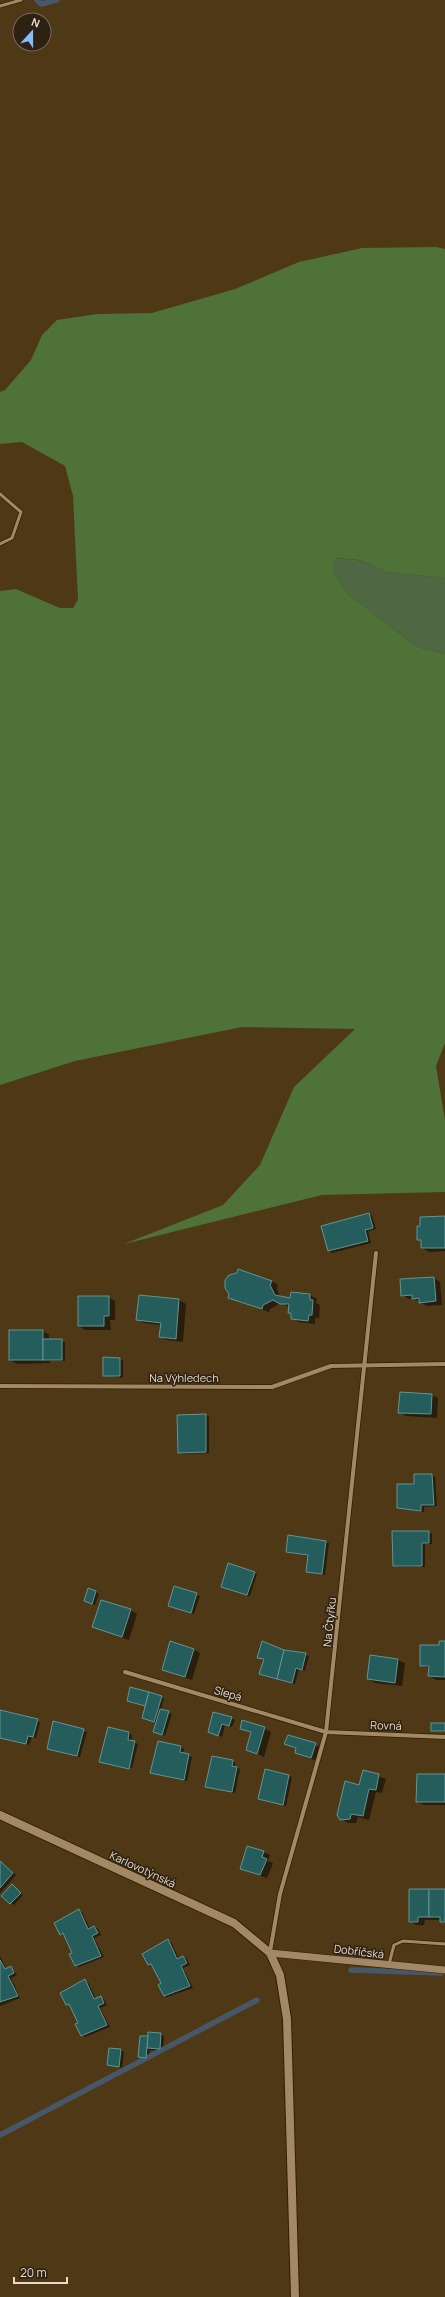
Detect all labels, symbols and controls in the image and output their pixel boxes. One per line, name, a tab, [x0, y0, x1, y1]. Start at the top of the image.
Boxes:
north arrow	[12, 12, 52, 52]
text: N	[29, 14, 42, 31]
street label: Na Výhledech	[149, 1370, 219, 1385]
street label: Na Čtyřku	[319, 1596, 339, 1648]
street label: Slepá	[212, 1682, 244, 1704]
street label: Rovná	[370, 1717, 402, 1733]
street label: Karlovotýnská	[108, 1847, 178, 1891]
street label: Dobříčská	[333, 1940, 385, 1962]
scale bar	[14, 2259, 67, 2285]
text: 20 m	[20, 2264, 47, 2281]

